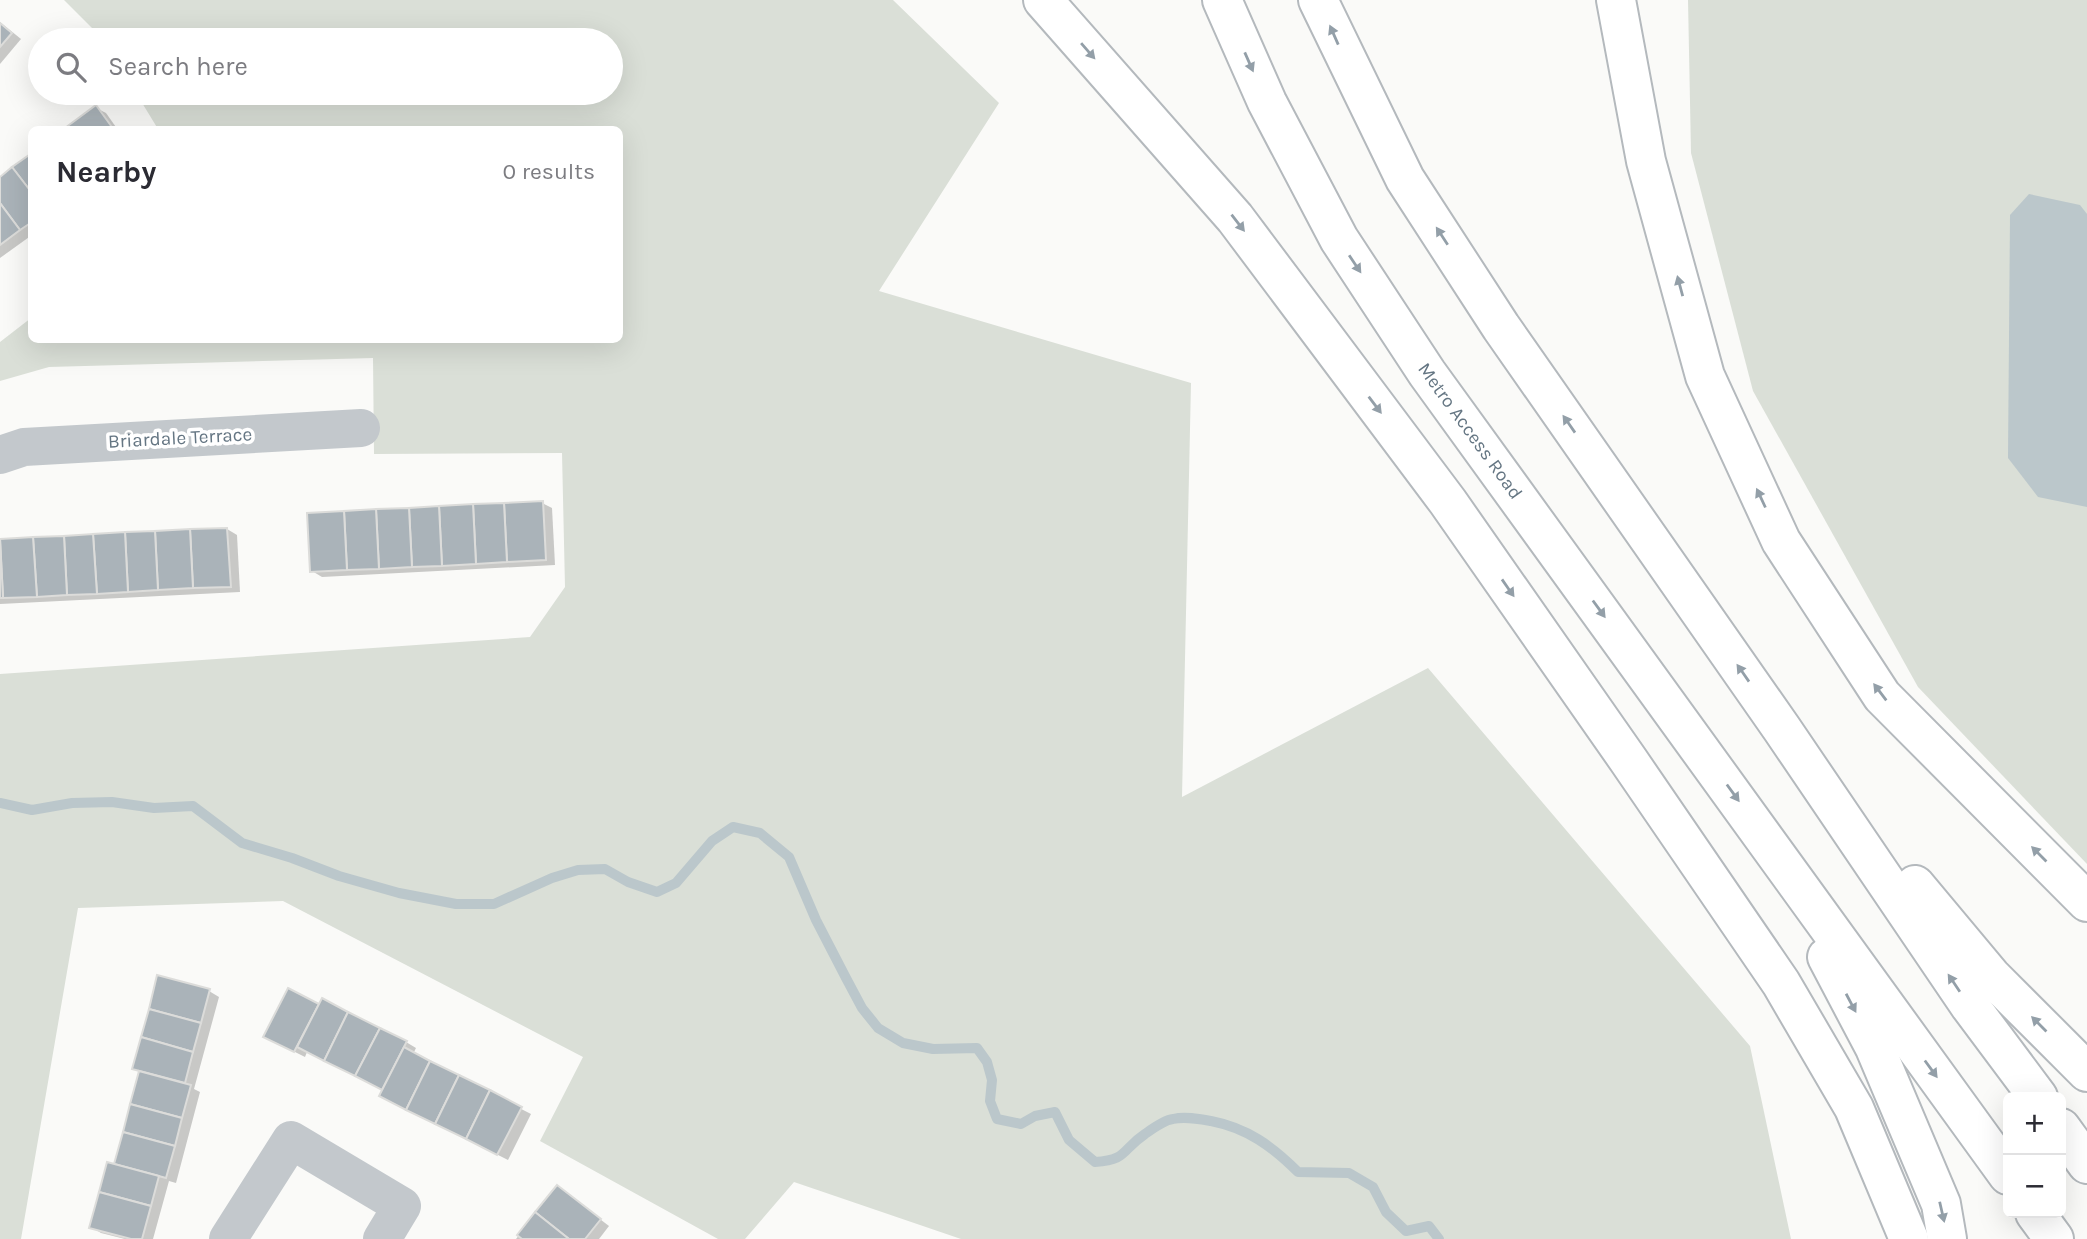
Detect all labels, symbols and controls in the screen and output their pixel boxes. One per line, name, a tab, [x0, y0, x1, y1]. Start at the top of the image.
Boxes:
one-way arrow	[1328, 25, 1339, 46]
search box	[28, 28, 623, 105]
one-way arrow	[1080, 43, 1095, 60]
icon: search	[52, 48, 90, 86]
text: Search here	[108, 51, 248, 82]
one-way arrow	[1244, 52, 1255, 73]
text: Nearby	[56, 154, 156, 190]
text: 0 results	[503, 158, 595, 185]
one-way arrow	[1230, 213, 1245, 231]
one-way arrow	[1436, 226, 1449, 245]
one-way arrow	[1348, 254, 1361, 274]
one-way arrow	[1674, 275, 1685, 297]
street label: Metro Access Road	[1413, 358, 1527, 504]
one-way arrow	[1367, 395, 1382, 413]
one-way arrow	[1562, 415, 1576, 433]
street label: Briardale Terrace	[107, 423, 253, 453]
one-way arrow	[1755, 488, 1767, 508]
one-way arrow	[1501, 579, 1514, 598]
one-way arrow	[1592, 600, 1606, 619]
one-way arrow	[1736, 664, 1750, 682]
one-way arrow	[1873, 682, 1887, 701]
one-way arrow	[1726, 784, 1740, 803]
one-way arrow	[2031, 846, 2047, 862]
one-way arrow	[1948, 973, 1961, 993]
one-way arrow	[1846, 993, 1857, 1013]
one-way arrow	[2030, 1015, 2047, 1032]
one-way arrow	[1924, 1060, 1938, 1078]
map controls	[2003, 1092, 2066, 1218]
button: +	[2003, 1092, 2066, 1155]
button: −	[2003, 1155, 2066, 1218]
one-way arrow	[1937, 1201, 1948, 1223]

